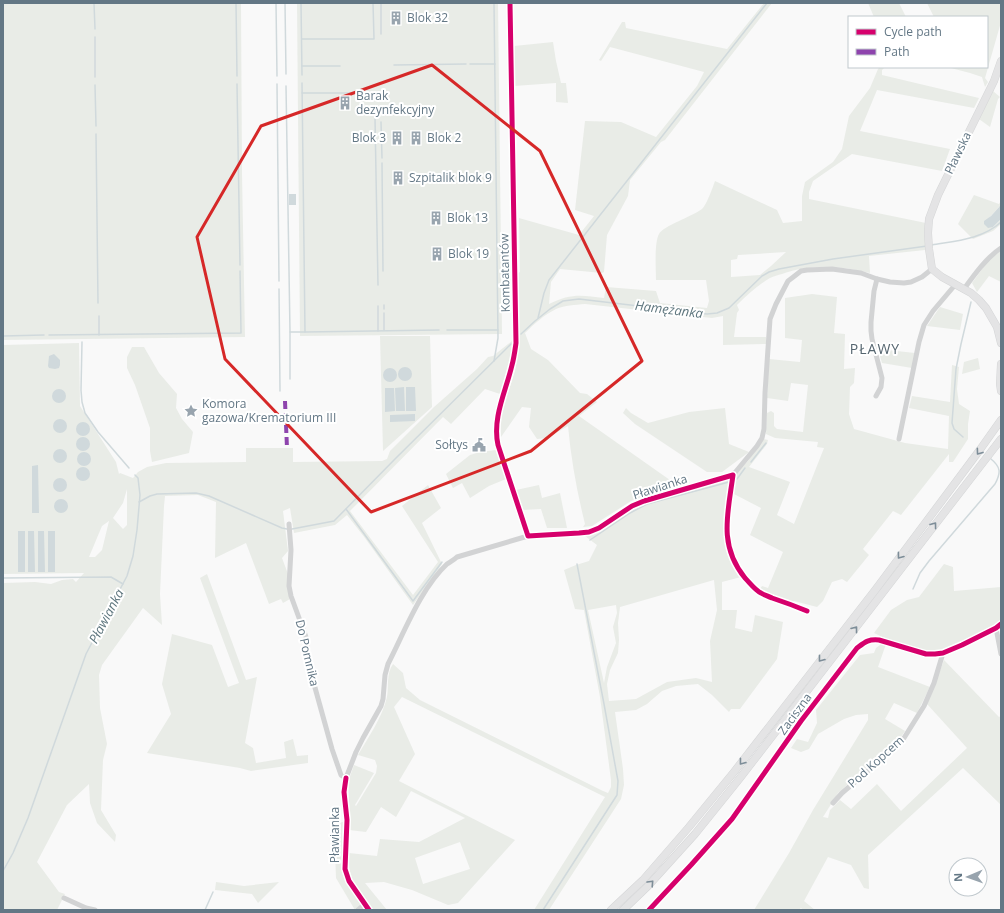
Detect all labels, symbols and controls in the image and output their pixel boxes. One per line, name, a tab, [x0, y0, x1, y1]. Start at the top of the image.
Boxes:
place label: Blok 32	[407, 9, 448, 26]
building icon: Blok 32	[388, 10, 404, 26]
legend	[848, 16, 988, 68]
text: Cycle path	[884, 23, 942, 40]
text: Path	[884, 43, 910, 60]
place label: Barak dezynfekcyjny	[356, 87, 435, 118]
building icon: Barak dezynfekcyjny	[337, 95, 353, 111]
place label: Blok 3	[352, 129, 386, 146]
place label: Blok 2	[427, 129, 461, 146]
street label: Pławska	[940, 129, 975, 177]
building icon: Blok 3	[389, 130, 405, 146]
building icon: Blok 2	[408, 130, 424, 146]
place label: Szpitalik blok 9	[409, 169, 492, 186]
building icon: Szpitalik blok 9	[390, 170, 406, 186]
place label: Blok 13	[447, 209, 488, 226]
building icon: Blok 13	[428, 210, 444, 226]
street label: Kombatantów	[495, 233, 514, 313]
place label: Blok 19	[448, 245, 489, 262]
building icon: Blok 19	[429, 246, 445, 262]
water label: Hamężanka	[634, 296, 705, 322]
district label: PŁAWY	[850, 339, 900, 358]
place label: Komora gazowa/Krematorium III	[202, 395, 336, 426]
place icon: Komora gazowa/Krematorium III	[183, 403, 199, 419]
place label: Sołtys	[435, 436, 468, 453]
public building icon: Sołtys	[471, 437, 487, 453]
one-way arrow	[976, 448, 983, 455]
street label: Pławianka	[630, 470, 689, 503]
one-way arrow	[929, 523, 936, 530]
one-way arrow	[898, 552, 905, 559]
water label: Pławianka	[84, 585, 128, 646]
street label: Do Pomnika	[292, 618, 323, 688]
one-way arrow	[851, 626, 858, 633]
one-way arrow	[819, 655, 826, 662]
street label: Zaciszna	[774, 689, 815, 738]
street label: Pod Kopcem	[844, 732, 908, 792]
one-way arrow	[739, 758, 746, 765]
street label: Pławianka	[326, 807, 343, 863]
north arrow	[948, 857, 988, 897]
text: N	[950, 873, 965, 882]
one-way arrow	[646, 880, 654, 888]

